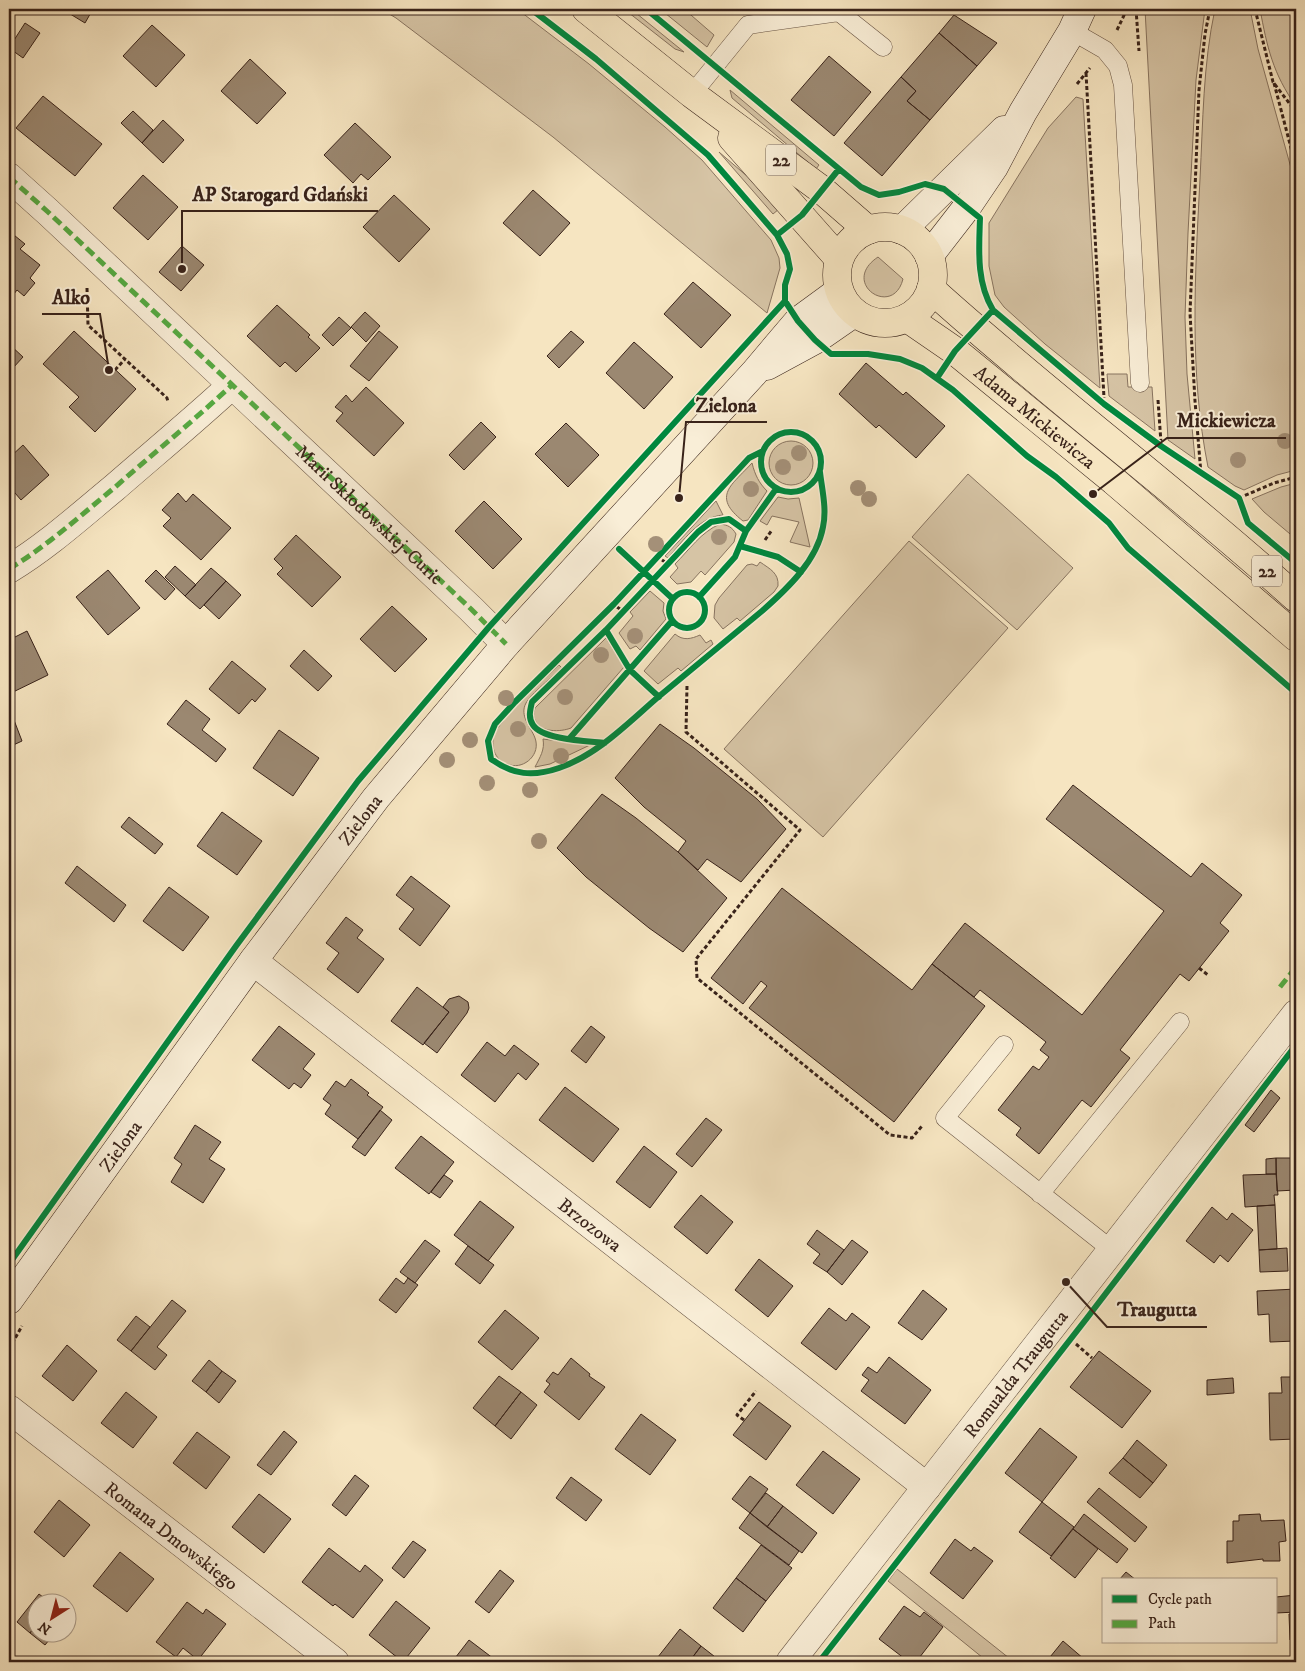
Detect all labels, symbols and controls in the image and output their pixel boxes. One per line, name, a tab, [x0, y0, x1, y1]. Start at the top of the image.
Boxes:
road number: 22	[766, 144, 796, 176]
callout: AP Starogard Gdański	[182, 176, 378, 211]
text: AP Starogard Gdański	[191, 183, 368, 208]
callout: Alko	[42, 279, 100, 314]
text: Alko	[51, 286, 90, 311]
street label: Adama Mickiewicza	[969, 361, 1100, 474]
callout: Zielona	[686, 387, 767, 422]
text: Zielona	[696, 394, 757, 419]
callout: Mickiewicza	[1167, 403, 1286, 438]
text: Mickiewicza	[1176, 409, 1276, 434]
street label: Marii Skłodowskiej-Curie	[290, 440, 448, 590]
road number: 22	[1252, 556, 1282, 586]
street label: Zielona	[334, 790, 388, 850]
street label: Zielona	[95, 1116, 147, 1177]
street label: Brzozowa	[553, 1194, 626, 1257]
callout: Traugutta	[1107, 1292, 1207, 1327]
text: Traugutta	[1116, 1298, 1197, 1323]
street label: Romualda Traugutta	[959, 1306, 1074, 1443]
street label: Romana Dmowskiego	[99, 1477, 242, 1596]
legend	[1102, 1578, 1278, 1644]
text: Cycle path	[1148, 1590, 1212, 1609]
north arrow	[28, 1594, 78, 1644]
text: Path	[1148, 1614, 1176, 1633]
text: N	[35, 1617, 55, 1638]

